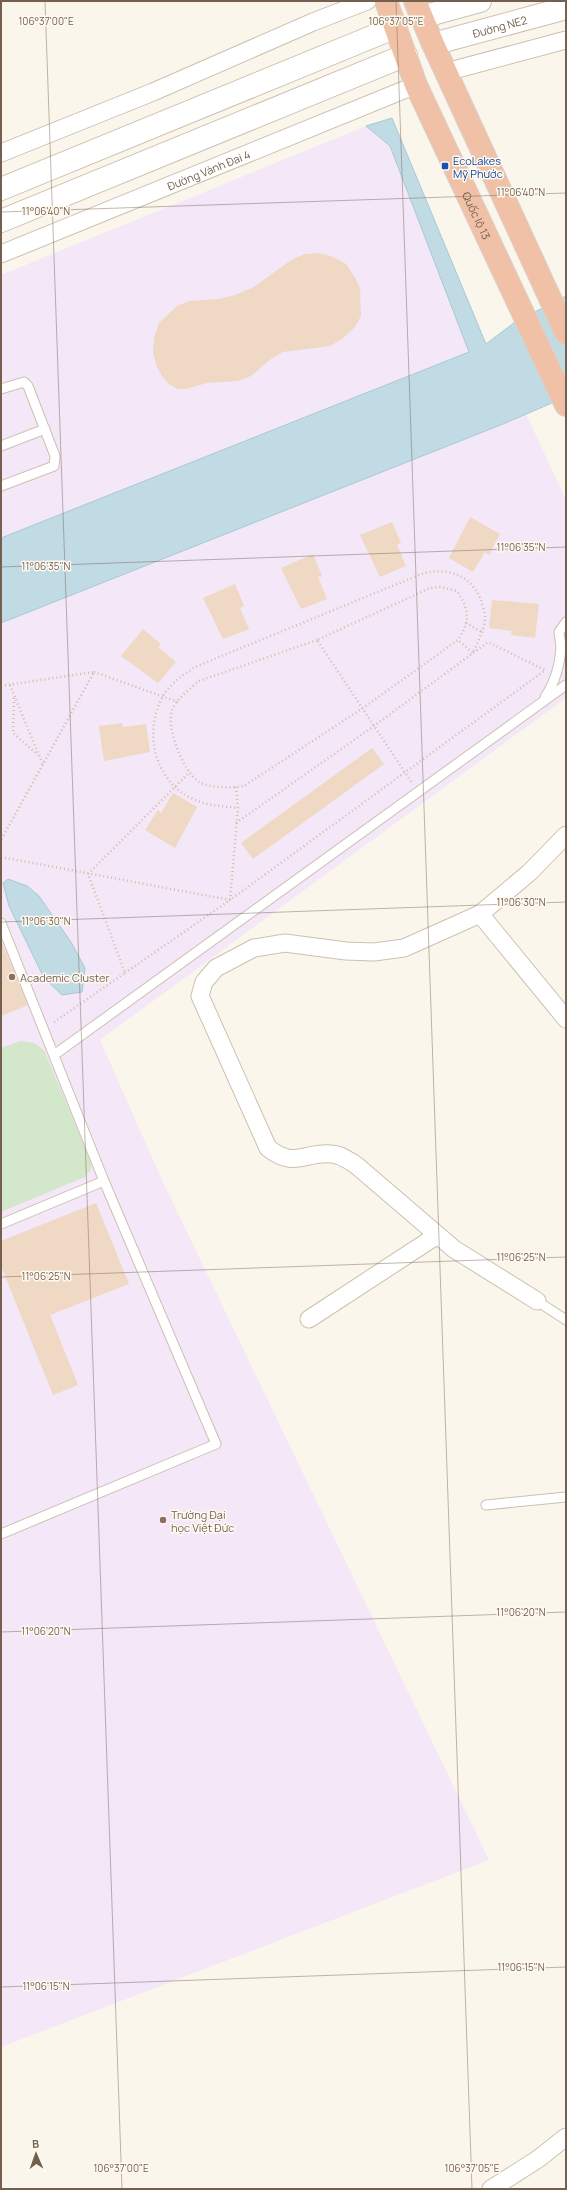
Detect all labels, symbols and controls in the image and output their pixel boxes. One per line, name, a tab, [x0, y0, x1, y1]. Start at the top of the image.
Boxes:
street label: Đường NE2	[471, 11, 529, 41]
text: 106°37'00"E	[18, 14, 74, 28]
text: 106°37'05"E	[369, 14, 424, 28]
street label: Đường Vành Đai 4	[165, 146, 252, 193]
place label: EcoLakes Mỹ Phước	[453, 153, 503, 181]
marker: EcoLakes Mỹ Phước	[440, 161, 450, 171]
text: 11°06'40"N	[497, 185, 545, 199]
street label: Quốc lộ 13	[459, 189, 495, 241]
text: 11°06'40"N	[22, 204, 70, 218]
text: 11°06'35"N	[497, 540, 546, 554]
text: 11°06'35"N	[22, 559, 71, 573]
text: 11°06'30"N	[496, 895, 546, 909]
text: 11°06'30"N	[21, 914, 71, 928]
place label: Academic Cluster	[20, 970, 109, 985]
marker: Academic Cluster	[7, 972, 17, 982]
text: 11°06'25"N	[497, 1250, 546, 1264]
text: 11°06'25"N	[22, 1269, 71, 1283]
place label: Trường Đại học Việt Đức	[171, 1507, 234, 1535]
marker: Trường Đại học Việt Đức	[158, 1515, 168, 1525]
text: 11°06'20"N	[496, 1605, 546, 1619]
text: 11°06'20"N	[21, 1624, 71, 1638]
text: 11°06'15"N	[497, 1960, 545, 1974]
text: 11°06'15"N	[22, 1979, 70, 1993]
north arrow	[16, 2134, 56, 2174]
text: B	[32, 2136, 39, 2151]
text: 106°37'00"E	[93, 2161, 149, 2175]
text: 106°37'05"E	[445, 2161, 500, 2175]

